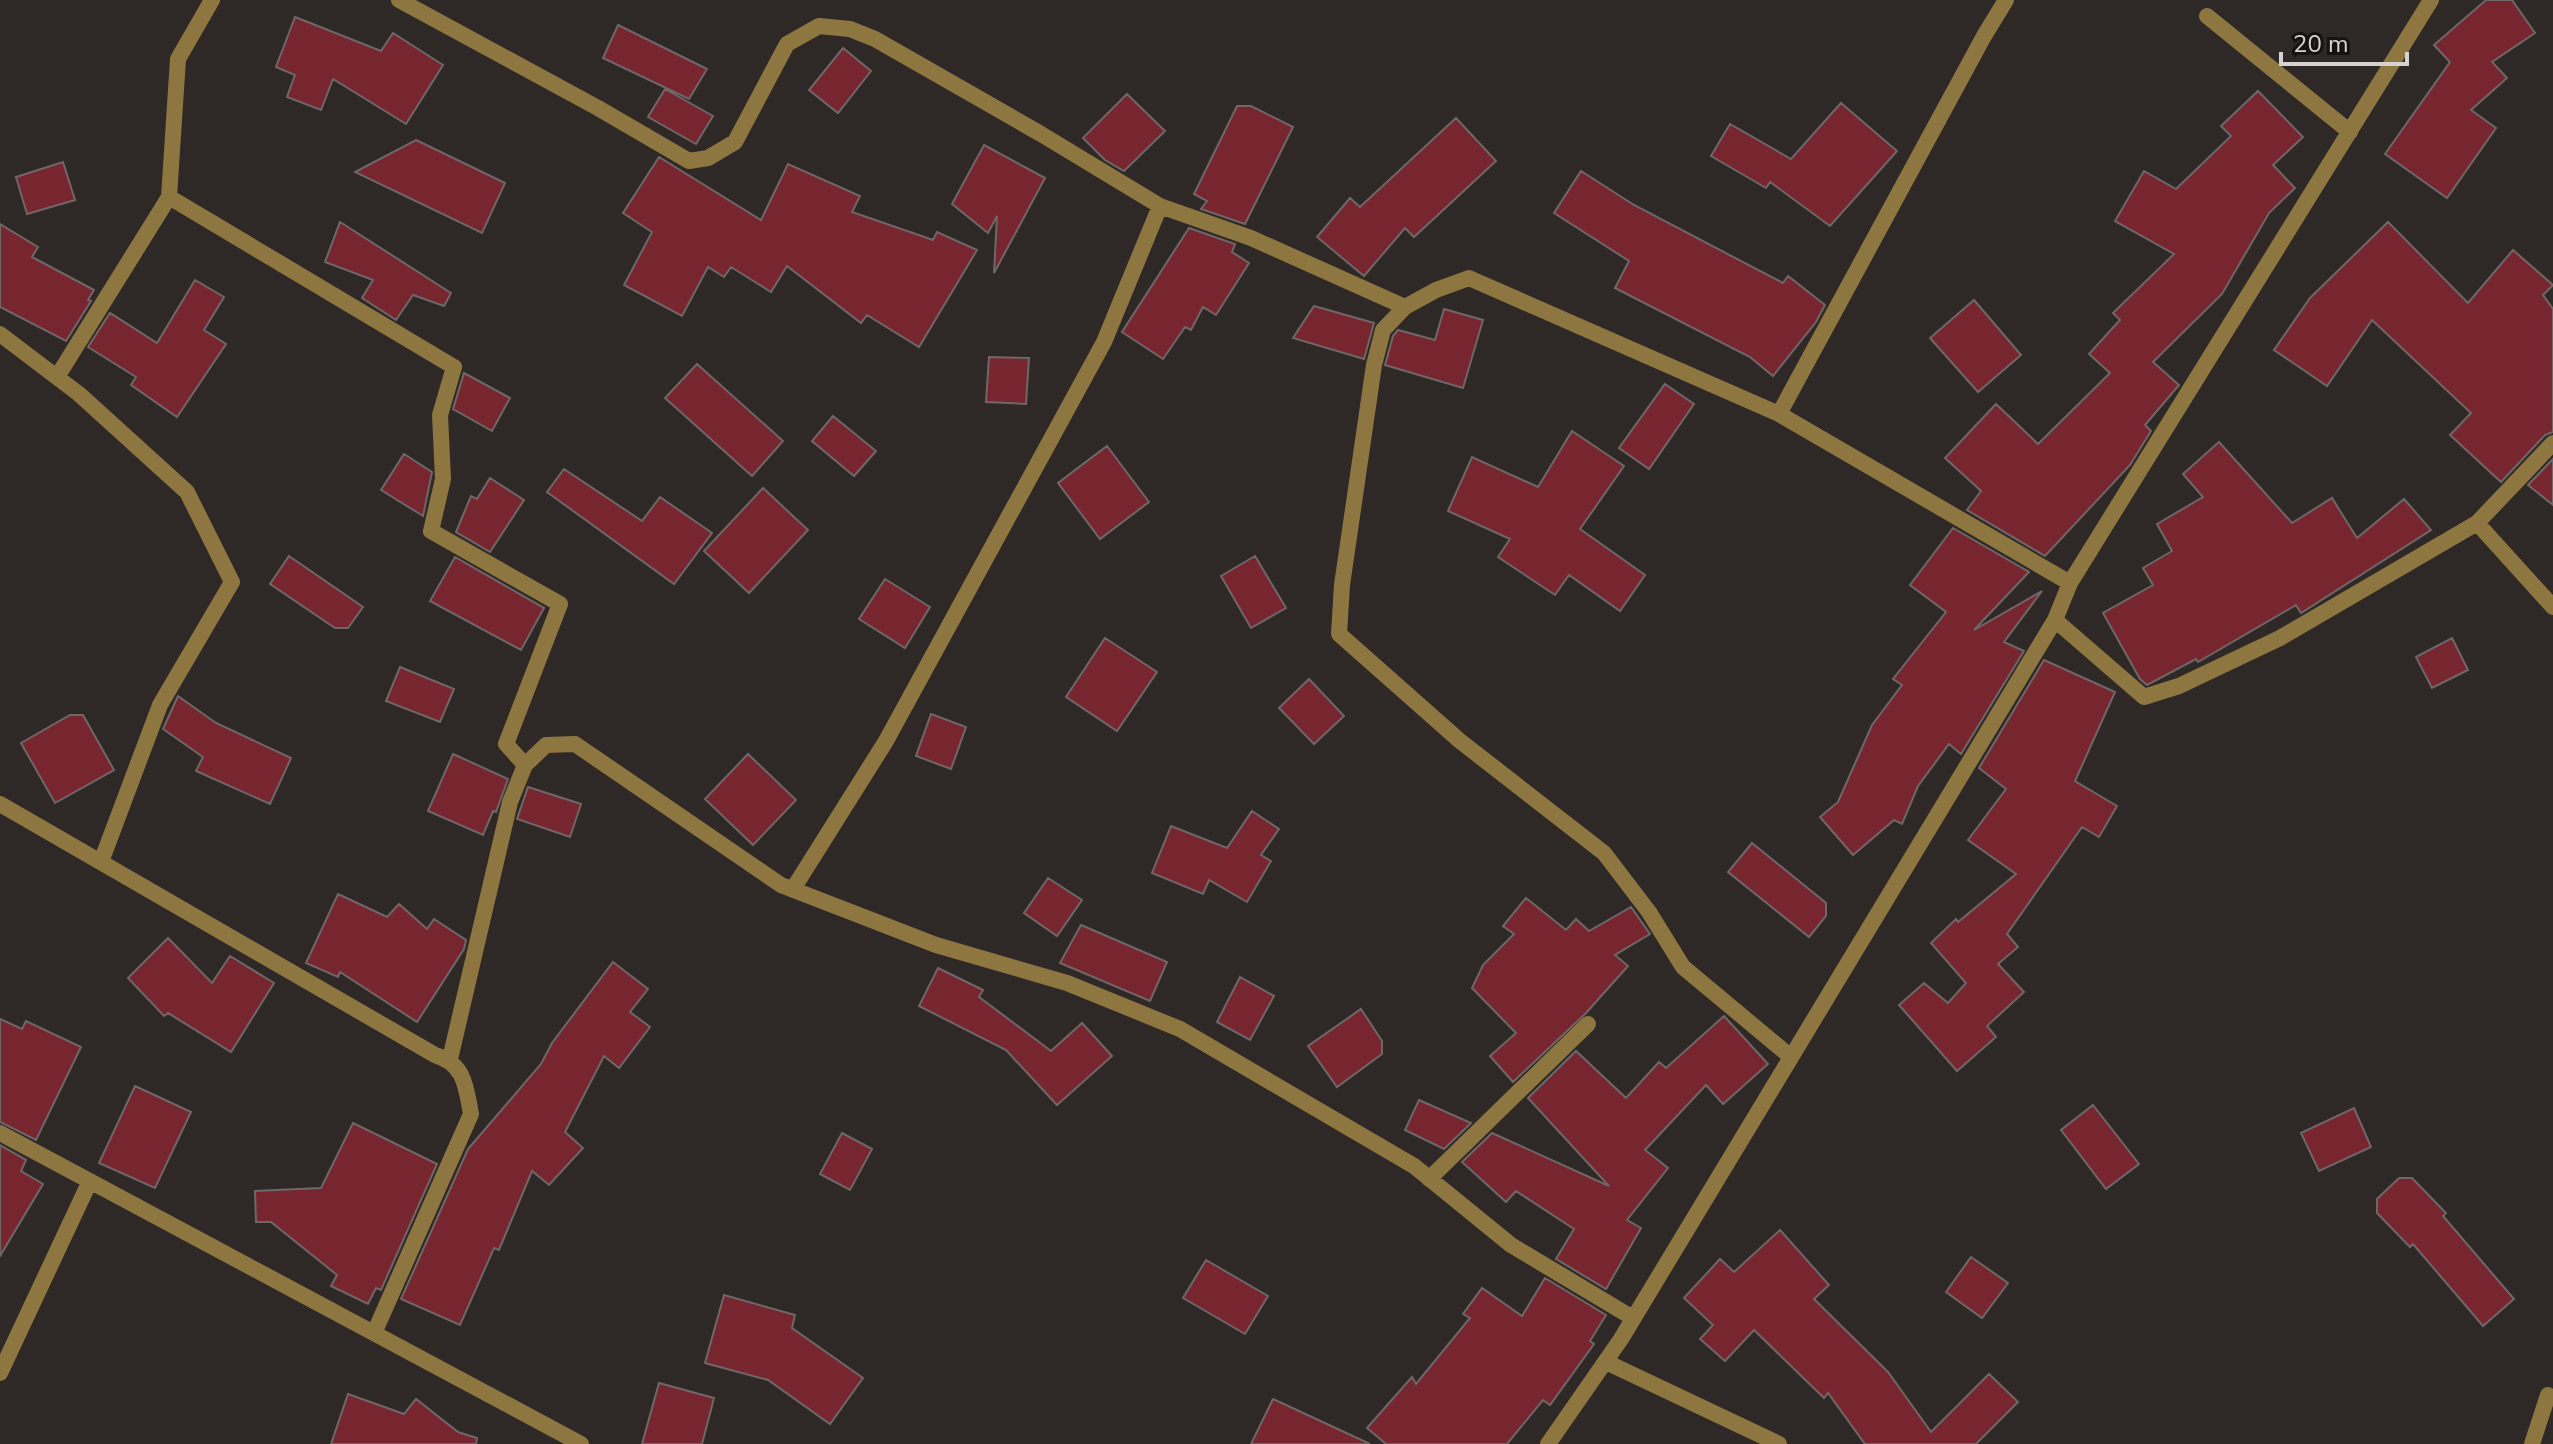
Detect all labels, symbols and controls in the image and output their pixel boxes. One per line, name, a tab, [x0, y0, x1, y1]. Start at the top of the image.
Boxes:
scale bar	[2281, 16, 2407, 66]
text: 20 m	[2293, 28, 2349, 60]

